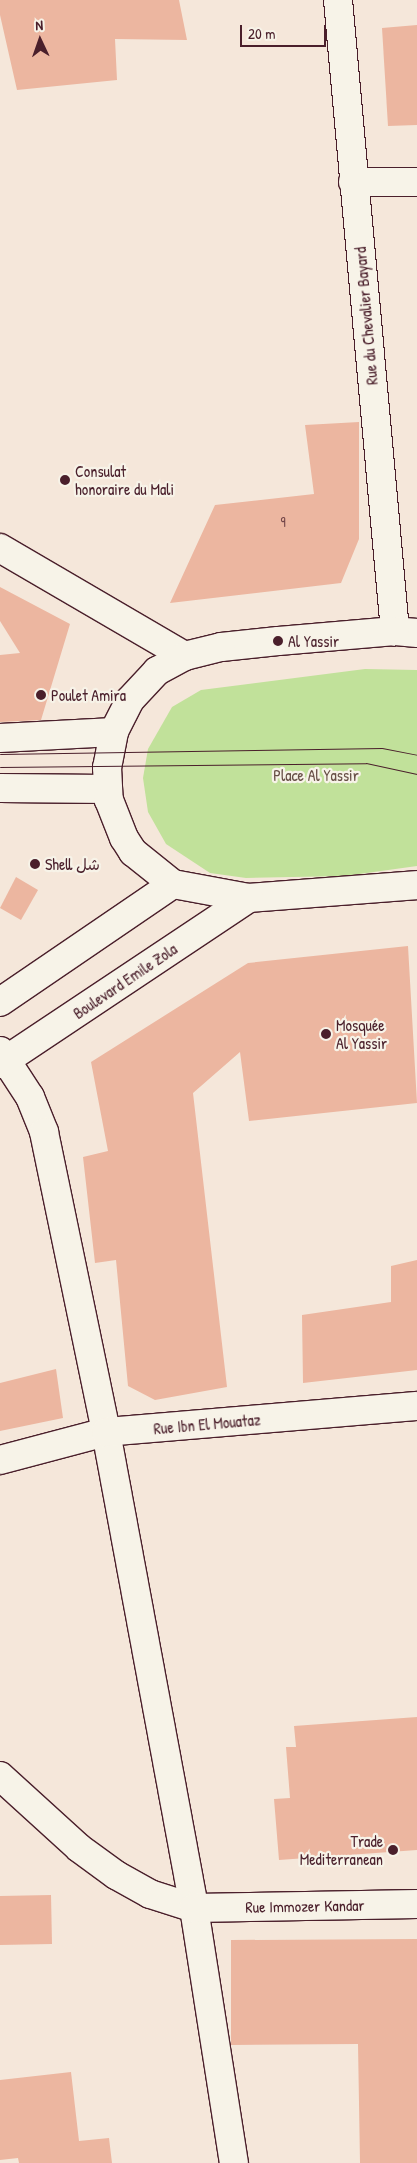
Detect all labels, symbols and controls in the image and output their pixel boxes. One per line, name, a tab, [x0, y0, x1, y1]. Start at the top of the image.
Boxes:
north arrow	[15, 15, 65, 65]
text: N	[35, 15, 43, 34]
scale bar	[242, 15, 328, 47]
text: 20 m	[248, 23, 275, 44]
street label: Rue du Chevalier Bayard	[350, 246, 382, 386]
place label: Consulat honoraire du Mali	[75, 461, 174, 499]
marker: Consulat honoraire du Mali	[59, 474, 71, 486]
house number: 9	[280, 514, 286, 530]
place label: Al Yassir	[288, 631, 339, 651]
marker: Al Yassir	[272, 635, 284, 647]
place label: Poulet Amira	[51, 685, 126, 705]
marker: Poulet Amira	[35, 689, 47, 701]
park label: Place Al Yassir	[273, 765, 359, 785]
place label: Shell شل	[45, 854, 100, 874]
marker: Shell شل	[29, 858, 41, 870]
street label: Boulevard Emile Zola	[69, 939, 181, 1023]
place label: Mosquée Al Yassir	[336, 1015, 387, 1053]
marker: Mosquée Al Yassir	[320, 1028, 332, 1040]
street label: Rue Ibn El Mouataz	[153, 1410, 261, 1438]
place label: Trade Mediterranean	[300, 1831, 383, 1869]
marker: Trade Mediterranean	[387, 1844, 399, 1856]
street label: Rue Immozer Kandar	[245, 1895, 365, 1917]

